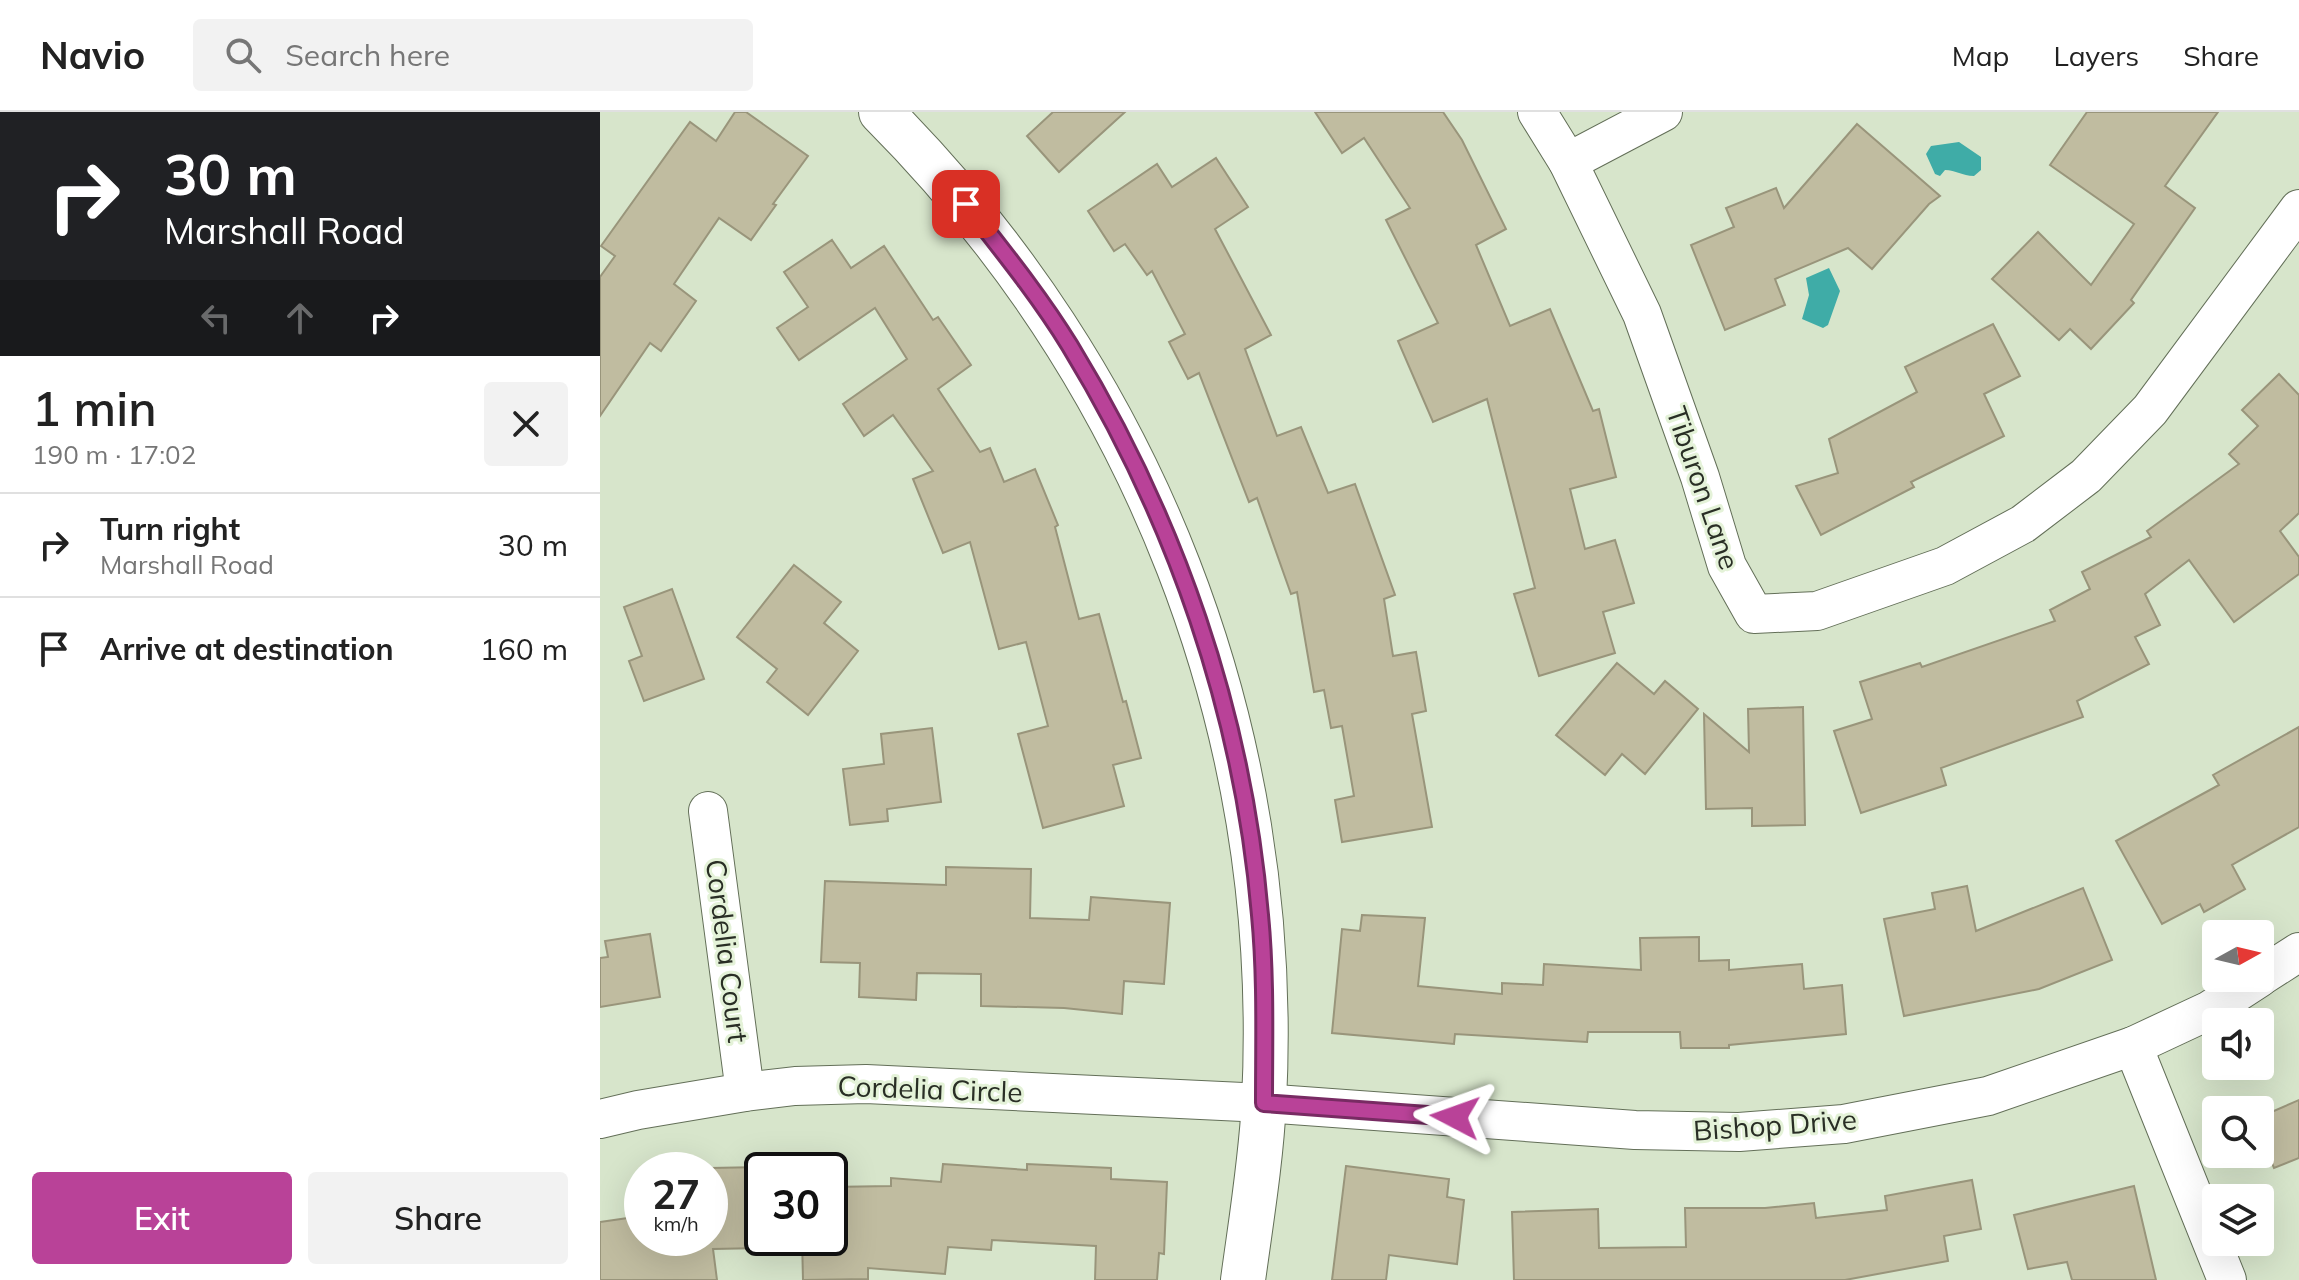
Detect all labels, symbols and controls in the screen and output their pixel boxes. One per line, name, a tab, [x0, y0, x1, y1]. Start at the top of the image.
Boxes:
search box	[193, 19, 753, 91]
text: Navio	[40, 31, 145, 79]
icon: search	[221, 33, 265, 77]
text: Search here	[285, 36, 450, 74]
text: Map	[1952, 38, 2009, 73]
text: Layers	[2053, 38, 2139, 73]
text: Share	[2183, 38, 2259, 73]
text: 30 m	[164, 139, 297, 209]
icon: right	[32, 144, 136, 248]
pin	[932, 170, 1000, 238]
icon: arrive	[944, 182, 988, 226]
text: Marshall Road	[164, 208, 405, 253]
icon: left	[194, 296, 238, 340]
icon: ahead	[278, 296, 322, 340]
icon: right	[362, 296, 406, 340]
text: 1 min	[32, 378, 157, 438]
button: close	[484, 382, 568, 466]
street label: Tiburon Lane	[1659, 402, 1748, 574]
text: 190 m · 17:02	[32, 438, 196, 471]
text: Turn right	[100, 510, 240, 548]
icon: right	[32, 523, 76, 567]
text: 30 m	[498, 526, 568, 564]
text: Marshall Road	[100, 548, 274, 581]
icon: arrive	[32, 627, 76, 671]
text: Arrive at destination	[100, 630, 394, 668]
text: 160 m	[480, 630, 568, 668]
street label: Cordelia Court	[699, 857, 756, 1045]
north arrow	[2202, 920, 2274, 992]
map controls	[2202, 920, 2274, 1256]
button: sound	[2202, 1008, 2274, 1080]
street label: Cordelia Circle	[837, 1068, 1023, 1109]
position arrow	[1413, 1075, 1497, 1159]
button: search	[2202, 1096, 2274, 1168]
street label: Bishop Drive	[1692, 1101, 1858, 1148]
speed limit sign: 30	[744, 1152, 848, 1256]
text: 27	[652, 1169, 700, 1219]
button: Exit	[32, 1172, 292, 1264]
button: Share	[308, 1172, 568, 1264]
button: layers	[2202, 1184, 2274, 1256]
text: km/h	[653, 1211, 699, 1236]

